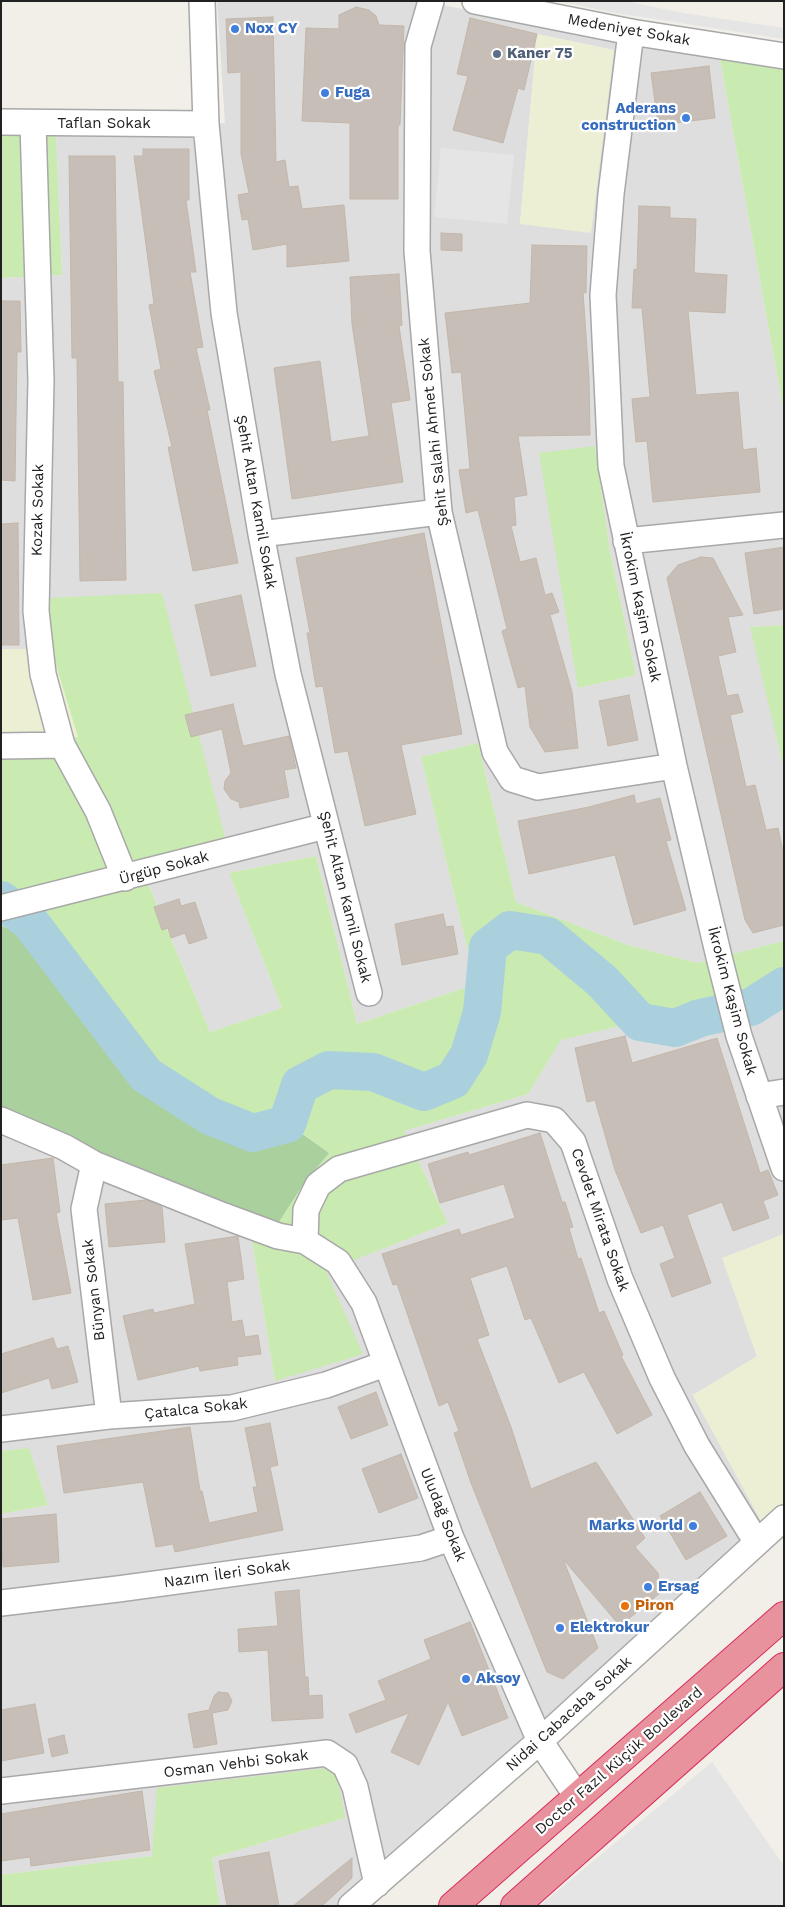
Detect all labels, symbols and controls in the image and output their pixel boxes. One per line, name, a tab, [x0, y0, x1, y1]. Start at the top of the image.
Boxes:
street label: Medeniyet Sokak	[566, 10, 692, 50]
place label: Nox CY	[245, 20, 298, 38]
marker: Nox CY	[229, 23, 241, 35]
place label: Kaner 75	[507, 45, 572, 63]
marker: Kaner 75	[491, 48, 503, 60]
place label: Fuga	[335, 84, 370, 102]
marker: Fuga	[319, 87, 331, 99]
place label: Aderans construction	[581, 100, 676, 135]
marker: Aderans construction	[680, 112, 692, 124]
street label: Taflan Sokak	[57, 115, 151, 133]
street label: Şehit Salahi Ahmet Sokak	[415, 337, 453, 527]
street label: Şehit Altan Kamil Sokak	[232, 414, 280, 590]
street label: Kozak Sokak	[28, 464, 48, 556]
street label: İkrokim Kaşim Sokak	[615, 530, 665, 684]
street label: Şehit Altan Kamil Sokak	[315, 809, 375, 985]
street label: Ürgüp Sokak	[117, 847, 211, 889]
street label: İkrokim Kaşim Sokak	[704, 925, 760, 1077]
street label: Cevdet Mirata Sokak	[567, 1146, 633, 1294]
street label: Bünyan Sokak	[79, 1238, 109, 1342]
street label: Çatalca Sokak	[143, 1395, 249, 1423]
street label: Uludağ Sokak	[416, 1466, 470, 1564]
place label: Marks World	[589, 1517, 683, 1535]
marker: Marks World	[687, 1520, 699, 1532]
street label: Nazım İleri Sokak	[163, 1556, 291, 1592]
place label: Ersag	[658, 1578, 699, 1596]
marker: Ersag	[642, 1581, 654, 1593]
place label: Piron	[635, 1597, 674, 1615]
marker: Piron	[619, 1600, 631, 1612]
place label: Elektrokur	[570, 1619, 649, 1637]
marker: Elektrokur	[554, 1622, 566, 1634]
street label: Nidai Cabacaba Sokak	[503, 1653, 635, 1775]
place label: Aksoy	[476, 1670, 520, 1688]
marker: Aksoy	[460, 1673, 472, 1685]
street label: Doctor Fazıl Küçük Boulevard	[532, 1683, 706, 1839]
street label: Osman Vehbi Sokak	[163, 1746, 309, 1782]

